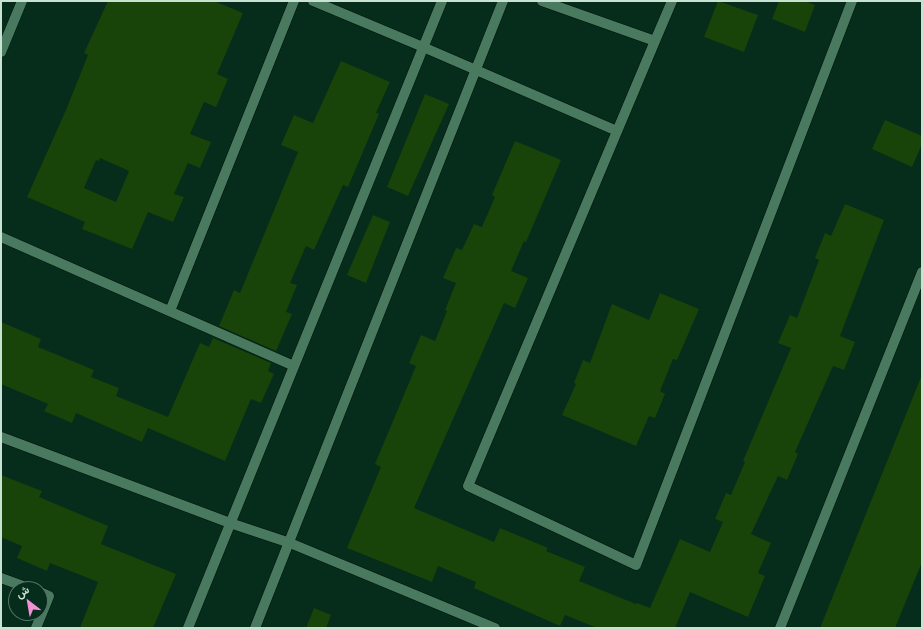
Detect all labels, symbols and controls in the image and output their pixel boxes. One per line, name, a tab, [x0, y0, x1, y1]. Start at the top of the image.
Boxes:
north arrow	[8, 581, 48, 621]
text: ش	[13, 581, 32, 601]

